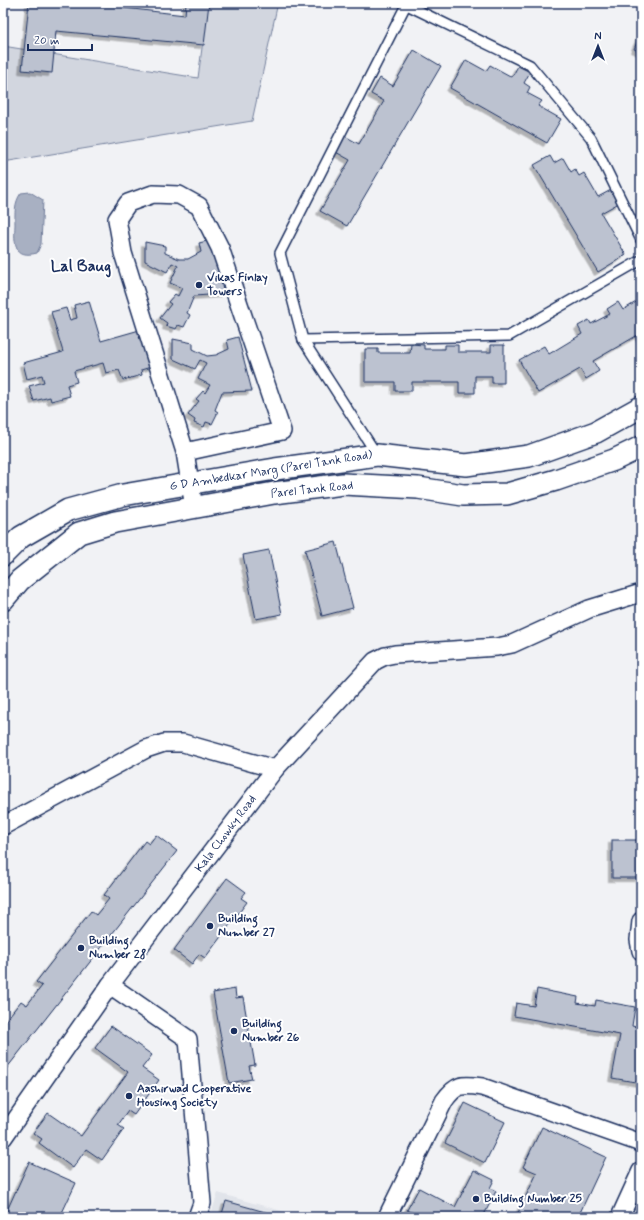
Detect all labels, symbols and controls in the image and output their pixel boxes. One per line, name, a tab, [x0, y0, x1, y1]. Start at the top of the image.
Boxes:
scale bar	[28, 26, 92, 52]
north arrow	[578, 26, 618, 66]
text: N	[594, 30, 602, 44]
text: 20 m	[34, 33, 60, 49]
district label: Lal Baug	[51, 256, 111, 278]
place label: Vikas Finlay Towers	[207, 270, 268, 300]
marker: Vikas Finlay Towers	[194, 280, 204, 290]
street label: G D Ambedkar Marg (Parel Tank Road)	[171, 448, 371, 494]
street label: Parel Tank Road	[271, 479, 353, 501]
street label: Kala Chowky Road	[192, 792, 260, 876]
place label: Building Number 27	[218, 911, 275, 941]
marker: Building Number 27	[205, 921, 215, 931]
place label: Building Number 28	[89, 933, 147, 963]
marker: Building Number 28	[76, 943, 86, 953]
place label: Building Number 26	[242, 1016, 300, 1046]
marker: Building Number 26	[229, 1026, 239, 1036]
place label: Aashirwad Cooperative Housing Society	[137, 1081, 251, 1111]
marker: Aashirwad Cooperative Housing Society	[124, 1091, 134, 1101]
place label: Building Number 25	[484, 1191, 582, 1208]
marker: Building Number 25	[471, 1194, 481, 1204]

